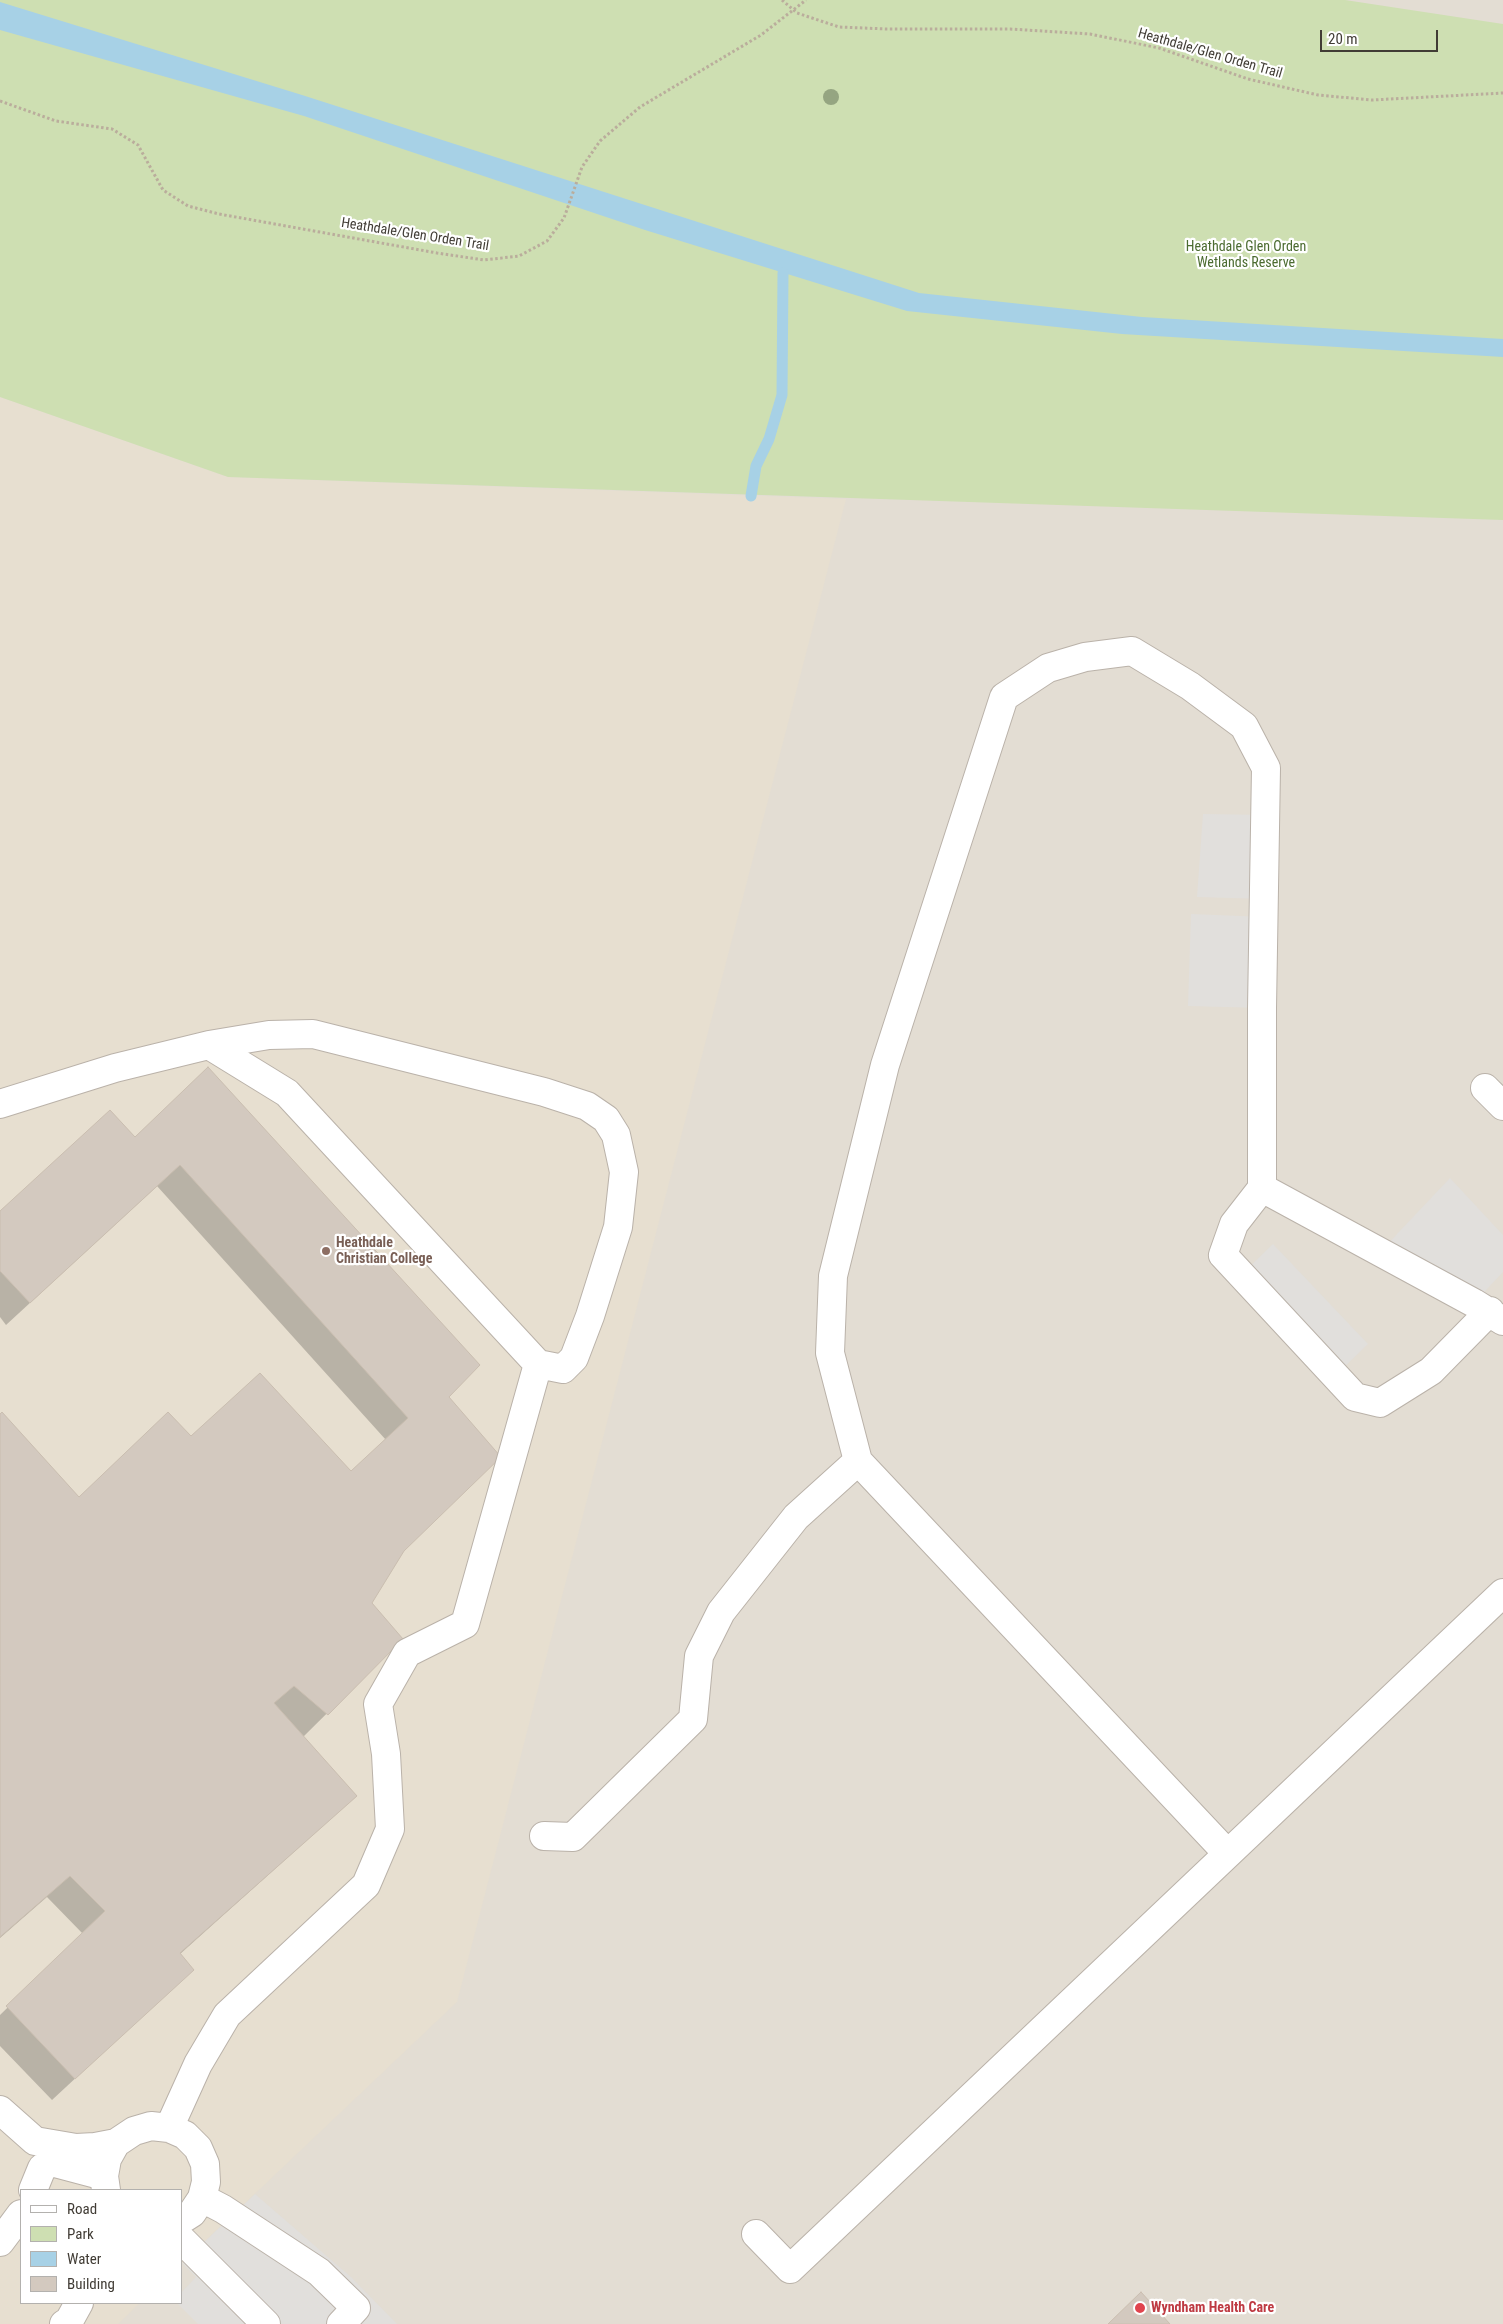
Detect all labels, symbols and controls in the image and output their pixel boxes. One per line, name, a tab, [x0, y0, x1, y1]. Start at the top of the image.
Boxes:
scale bar	[1323, 20, 1440, 52]
street label: Heathdale/Glen Orden Trail	[1136, 25, 1284, 83]
text: 20 m	[1328, 30, 1358, 48]
street label: Heathdale/Glen Orden Trail	[340, 215, 490, 255]
park label: Heathdale Glen Orden Wetlands Reserve	[1186, 239, 1306, 272]
place label: Heathdale Christian College	[336, 1235, 432, 1268]
marker: Heathdale Christian College	[320, 1245, 332, 1257]
legend	[20, 2189, 182, 2304]
text: Road	[67, 2200, 97, 2218]
text: Park	[67, 2225, 94, 2243]
text: Water	[67, 2250, 101, 2268]
text: Building	[67, 2275, 115, 2293]
place label: Wyndham Health Care	[1151, 2300, 1274, 2316]
marker: Wyndham Health Care	[1133, 2301, 1147, 2315]

